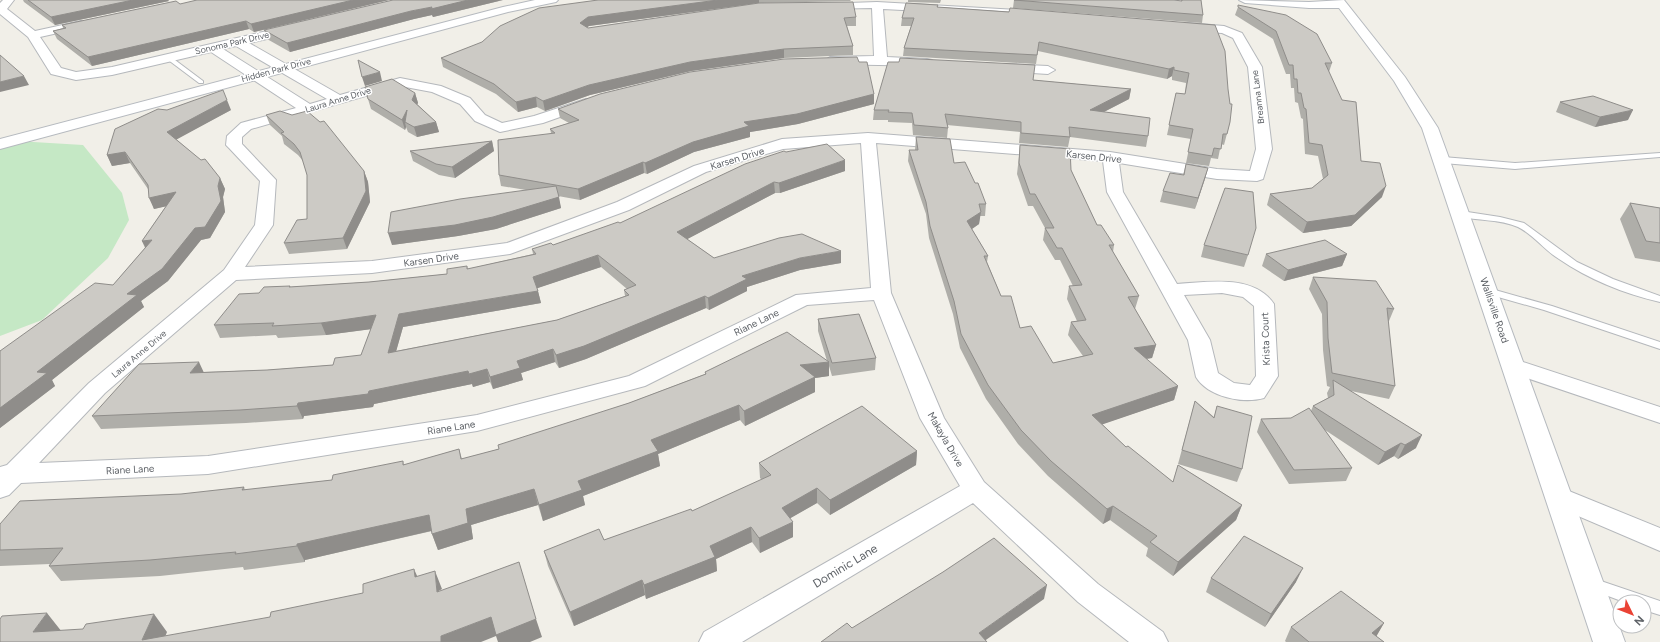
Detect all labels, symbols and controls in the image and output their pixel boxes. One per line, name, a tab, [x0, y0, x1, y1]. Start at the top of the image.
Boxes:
street label: Sonoma Park Drive	[194, 29, 270, 56]
street label: Hidden Park Drive	[240, 55, 312, 84]
street label: Breanna Lane	[1249, 69, 1266, 125]
street label: Laura Anne Drive	[304, 84, 372, 115]
street label: Karsen Drive	[709, 144, 766, 173]
street label: Karsen Drive	[1066, 147, 1123, 166]
street label: Karsen Drive	[403, 249, 460, 270]
street label: Wallisville Road	[1477, 276, 1512, 345]
street label: Riane Lane	[732, 306, 781, 339]
street label: Krista Court	[1258, 312, 1273, 366]
street label: Laura Anne Drive	[109, 327, 168, 380]
street label: Makayla Drive	[925, 409, 967, 470]
street label: Riane Lane	[426, 417, 477, 438]
street label: Riane Lane	[105, 462, 155, 477]
street label: Dominic Lane	[810, 541, 880, 591]
north arrow	[1612, 594, 1652, 634]
text: N	[1631, 613, 1647, 628]

